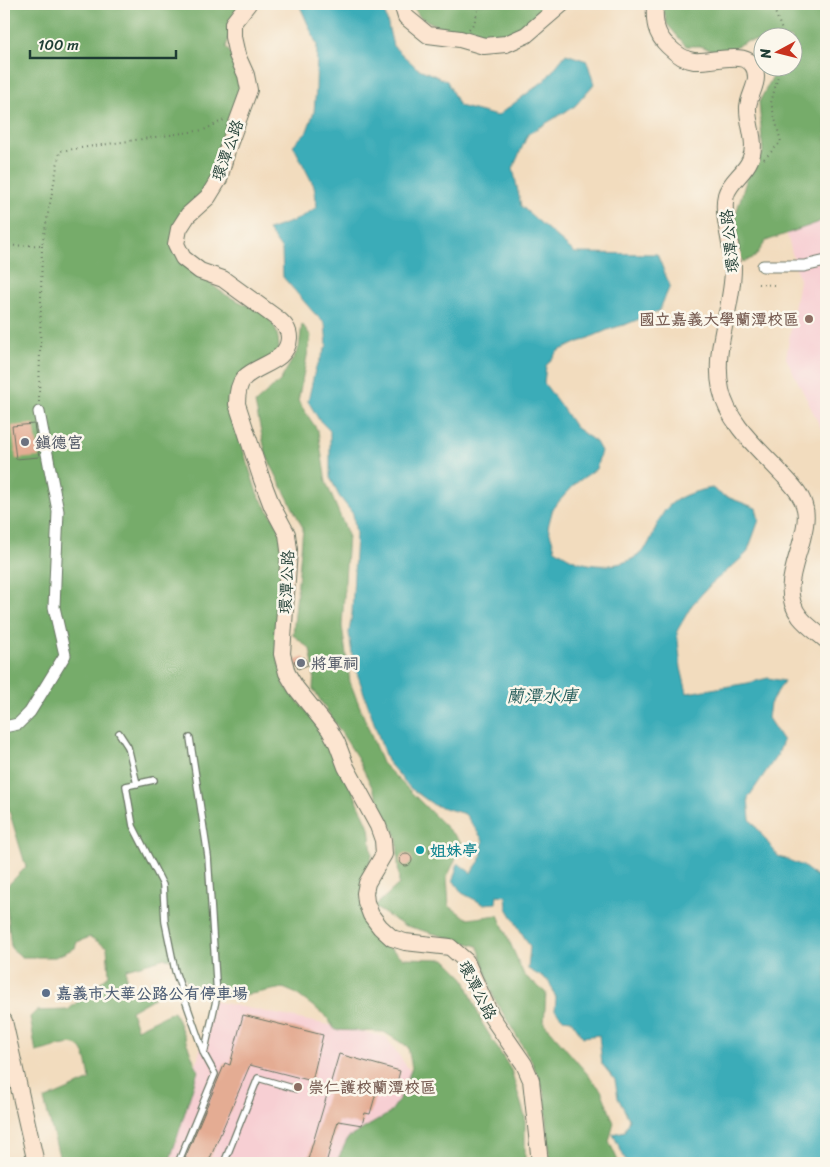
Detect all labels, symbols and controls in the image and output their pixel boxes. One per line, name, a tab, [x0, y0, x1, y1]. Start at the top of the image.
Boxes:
scale bar	[30, 28, 176, 60]
north arrow	[752, 28, 802, 78]
text: 100 m	[38, 32, 79, 58]
text: N	[753, 47, 779, 61]
street label: 環潭公路	[203, 115, 252, 185]
street label: 環潭公路	[712, 208, 747, 274]
place label: 國立嘉義大學蘭潭校區	[639, 305, 799, 334]
marker: 國立嘉義大學蘭潭校區	[803, 313, 815, 325]
place label: 鎮德宮	[35, 428, 83, 457]
marker: 鎮德宮	[19, 436, 31, 448]
street label: 環潭公路	[270, 549, 303, 615]
place label: 將軍祠	[311, 649, 359, 678]
marker: 將軍祠	[295, 657, 307, 669]
water label: 蘭潭水庫	[506, 680, 580, 712]
place label: 姐妹亭	[430, 836, 478, 865]
marker: 姐妹亭	[414, 844, 426, 856]
street label: 環潭公路	[450, 955, 505, 1025]
place label: 嘉義市大華公路公有停車場	[56, 979, 248, 1008]
marker: 嘉義市大華公路公有停車場	[40, 987, 52, 999]
place label: 崇仁護校蘭潭校區	[308, 1073, 436, 1102]
marker: 崇仁護校蘭潭校區	[292, 1081, 304, 1093]

